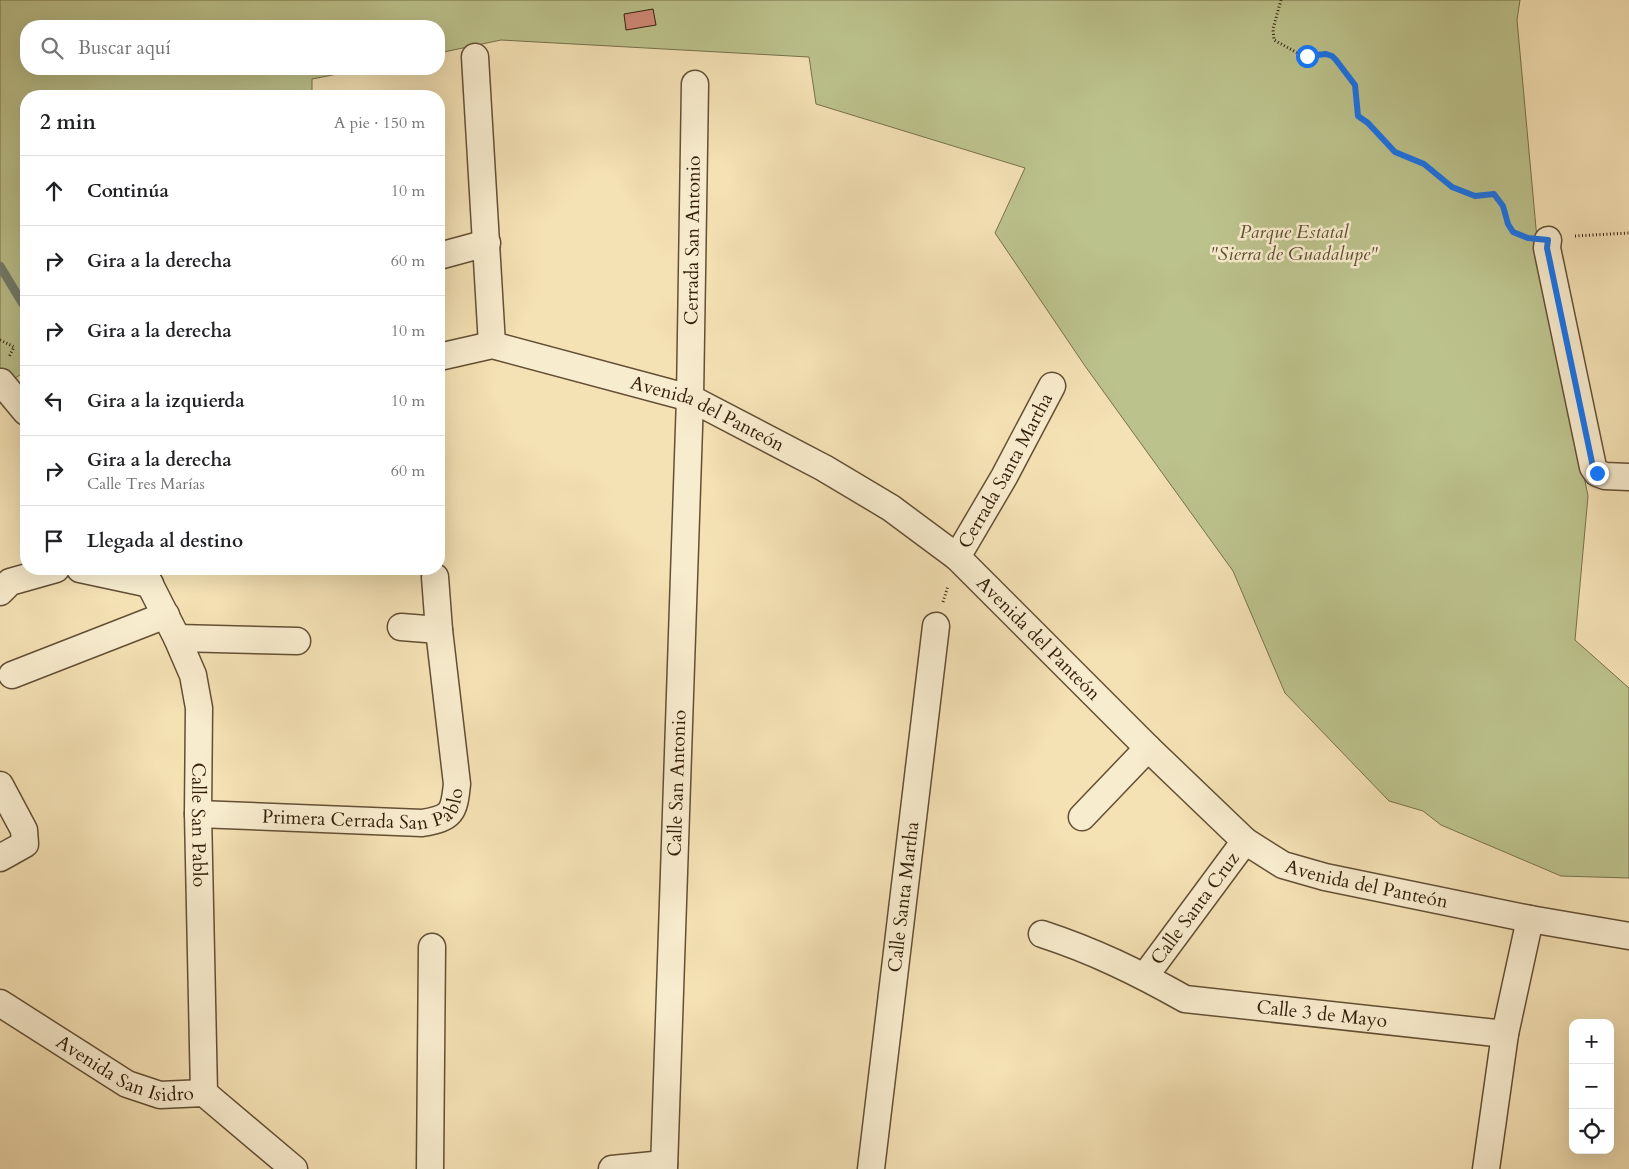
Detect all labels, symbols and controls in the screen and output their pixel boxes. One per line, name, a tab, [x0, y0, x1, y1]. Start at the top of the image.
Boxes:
search box	[20, 20, 445, 75]
icon: search	[38, 34, 66, 62]
text: Buscar aquí	[78, 35, 171, 61]
route start	[1296, 45, 1319, 68]
text: 2 min	[40, 108, 96, 137]
text: A pie · 150 m	[334, 112, 425, 134]
street label: Cerrada San Antonio	[678, 156, 707, 325]
icon: ahead	[40, 177, 68, 205]
text: Continúa	[87, 178, 169, 204]
text: 10 m	[391, 180, 425, 202]
park label: Parque Estatal "Sierra de Guadalupe"	[1210, 219, 1378, 267]
icon: right	[40, 247, 68, 275]
text: Gira a la derecha	[87, 248, 232, 274]
text: 60 m	[391, 250, 425, 272]
icon: right	[40, 317, 68, 345]
text: Gira a la derecha	[87, 318, 232, 344]
text: 10 m	[391, 320, 425, 342]
street label: Avenida del Panteón	[627, 370, 789, 458]
icon: left	[40, 387, 68, 415]
text: Gira a la izquierda	[87, 388, 245, 414]
street label: Cerrada Santa Martha	[952, 388, 1059, 553]
text: 10 m	[391, 390, 425, 412]
text: Gira a la derecha	[87, 447, 232, 473]
icon: right	[40, 457, 68, 485]
text: 60 m	[391, 460, 425, 482]
route end	[1586, 462, 1609, 485]
text: Calle Tres Marías	[87, 473, 205, 495]
icon: arrive	[40, 527, 68, 555]
text: Llegada al destino	[87, 528, 243, 554]
street label: Avenida del Panteón	[971, 571, 1107, 707]
street label: Calle San Antonio	[662, 709, 692, 857]
street label: Calle San Pablo	[185, 762, 213, 887]
street label: Primera Cerrada San Pablo	[262, 787, 469, 837]
street label: Calle Santa Martha	[882, 820, 925, 974]
street label: Calle Santa Cruz	[1145, 846, 1246, 970]
street label: Avenida del Panteón	[1282, 853, 1450, 915]
street label: Calle 3 de Mayo	[1255, 994, 1389, 1034]
map controls	[1569, 1019, 1614, 1154]
button: +	[1569, 1019, 1614, 1064]
street label: Avenida San Isidro	[51, 1029, 194, 1108]
button: −	[1569, 1064, 1614, 1109]
button: locate	[1569, 1109, 1614, 1154]

